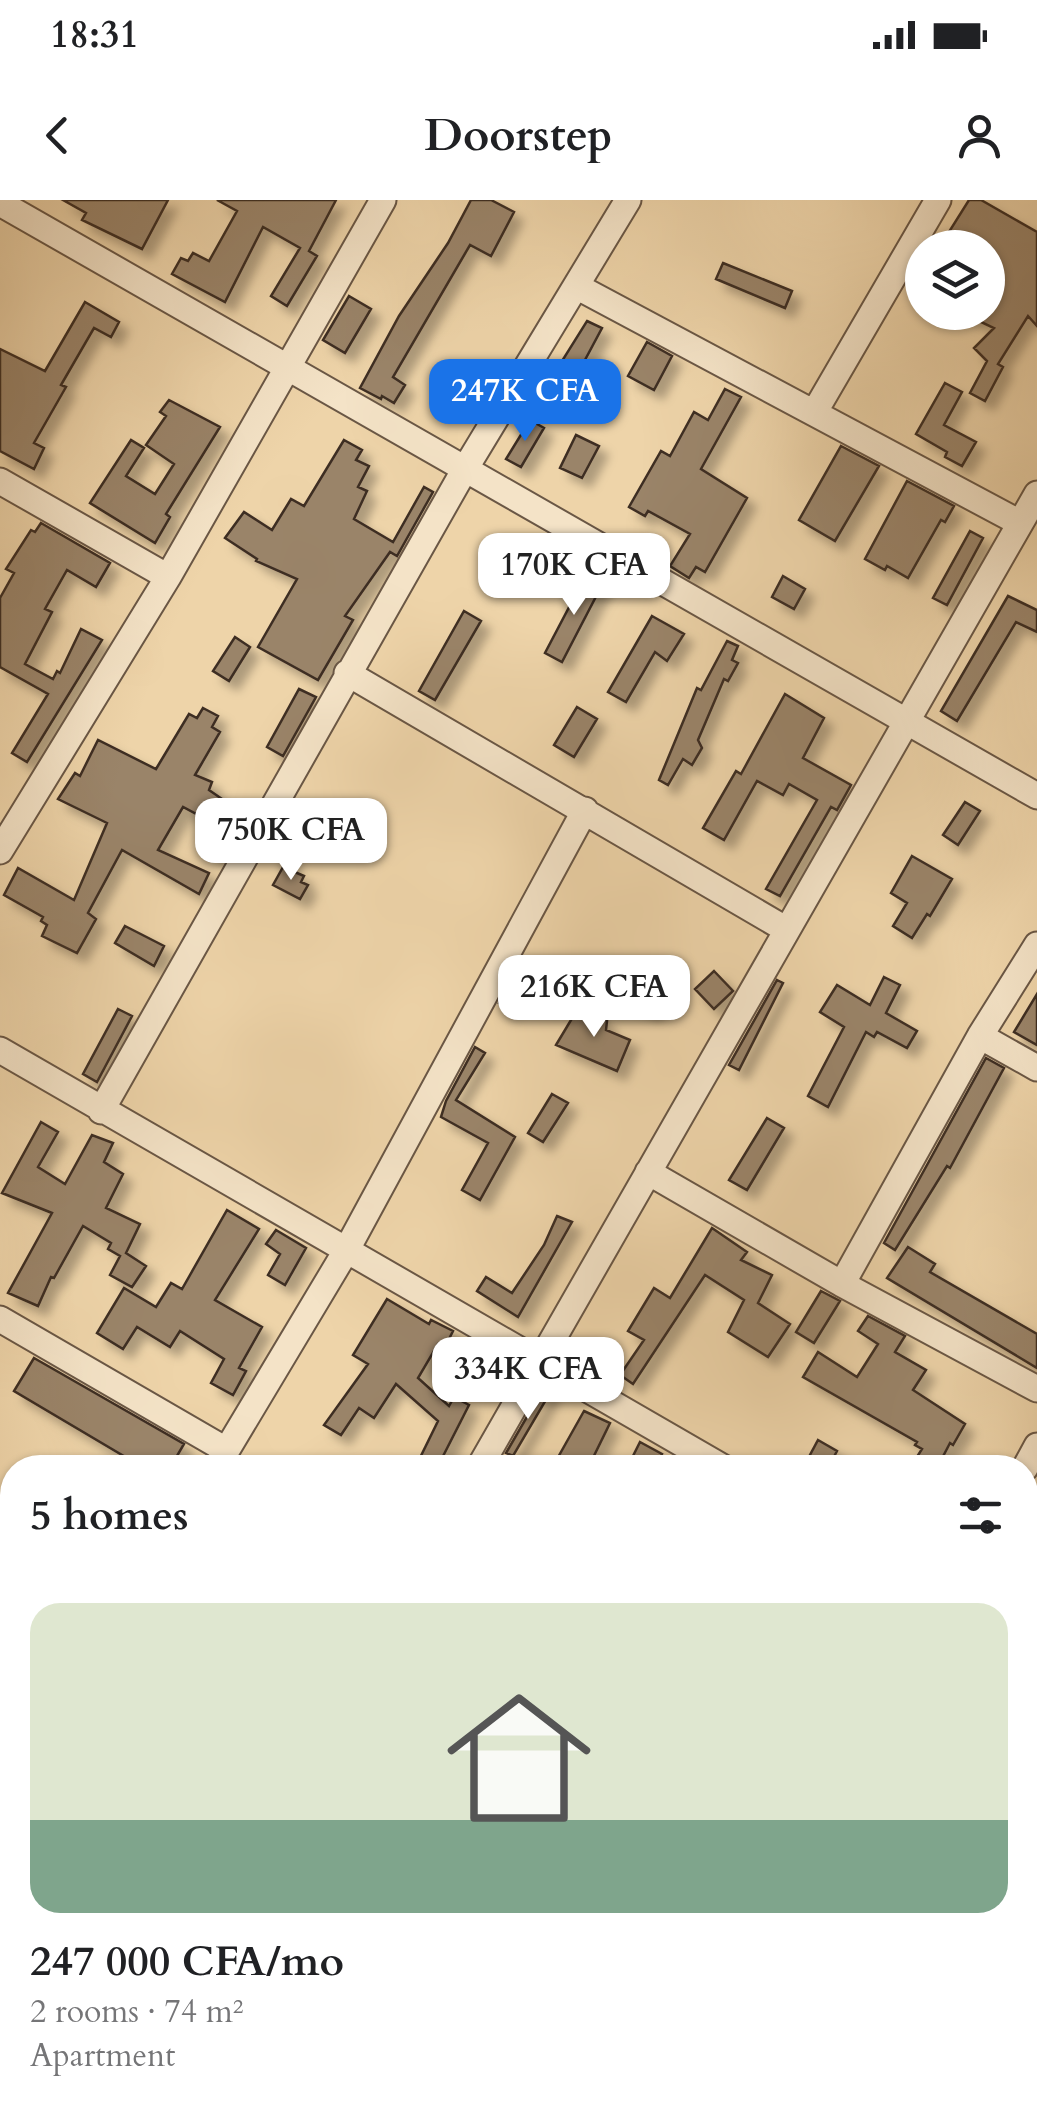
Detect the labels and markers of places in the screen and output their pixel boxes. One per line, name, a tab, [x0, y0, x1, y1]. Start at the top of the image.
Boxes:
pin: 247K CFA	[422, 359, 628, 444]
pin: 170K CFA	[471, 533, 677, 618]
pin: 750K CFA	[188, 798, 394, 883]
pin: 216K CFA	[491, 955, 697, 1040]
pin: 334K CFA	[425, 1337, 631, 1422]

